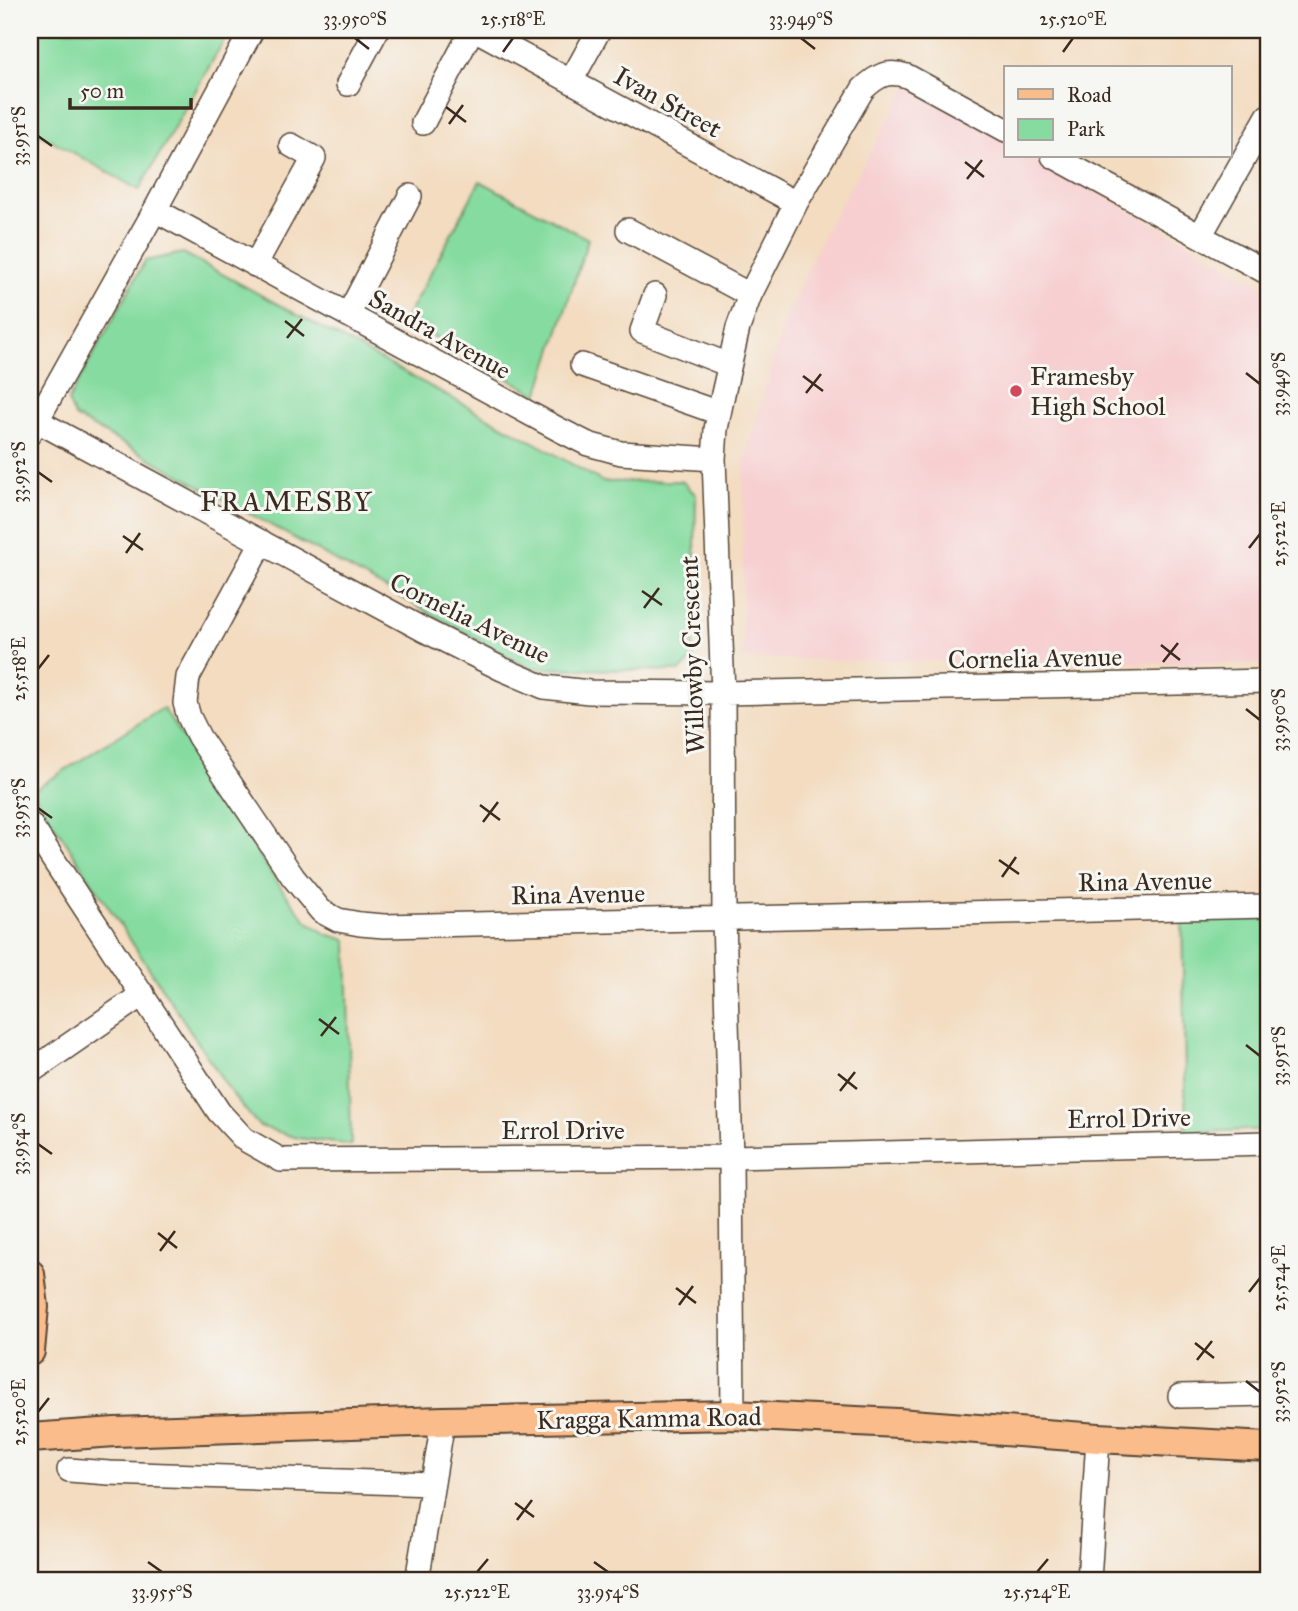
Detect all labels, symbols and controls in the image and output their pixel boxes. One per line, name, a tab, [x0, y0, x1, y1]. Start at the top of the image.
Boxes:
text: 33.950°S	[323, 8, 387, 30]
text: 25.518°E	[481, 8, 545, 30]
text: 33.949°S	[769, 8, 833, 30]
text: 25.520°E	[1039, 8, 1107, 30]
street label: Ivan Street	[609, 59, 727, 145]
scale bar	[70, 66, 191, 110]
legend	[1004, 66, 1232, 158]
text: 50 m	[80, 78, 125, 104]
text: Road	[1067, 82, 1112, 108]
text: 33.951°S	[8, 106, 30, 166]
text: Park	[1067, 116, 1105, 142]
street label: Sandra Avenue	[363, 282, 517, 386]
text: 33.949°S	[1268, 352, 1290, 416]
place label: Framesby High School	[1030, 360, 1166, 422]
marker: Framesby High School	[1008, 383, 1024, 399]
text: 33.952°S	[8, 441, 30, 503]
district label: FRAMESBY	[200, 484, 374, 519]
text: 25.522°E	[1268, 501, 1290, 567]
street label: Willowby Crescent	[673, 555, 711, 755]
street label: Cornelia Avenue	[385, 565, 556, 671]
text: 25.518°E	[8, 637, 30, 701]
street label: Cornelia Avenue	[948, 640, 1123, 676]
text: 33.950°S	[1268, 688, 1290, 752]
text: 33.953°S	[8, 778, 30, 838]
street label: Rina Avenue	[1078, 864, 1213, 898]
street label: Rina Avenue	[511, 877, 646, 911]
text: 33.951°S	[1268, 1026, 1290, 1086]
street label: Errol Drive	[1067, 1101, 1191, 1135]
text: 33.954°S	[8, 1113, 30, 1175]
street label: Errol Drive	[501, 1114, 625, 1146]
text: 25.524°E	[1268, 1244, 1290, 1311]
text: 33.952°S	[1268, 1361, 1290, 1423]
text: 25.520°E	[8, 1378, 30, 1446]
street label: Kragga Kamma Road	[536, 1400, 762, 1436]
text: 33.955°S	[131, 1581, 193, 1603]
text: 25.522°E	[444, 1581, 510, 1603]
text: 33.954°S	[577, 1581, 639, 1603]
text: 25.524°E	[1004, 1581, 1071, 1603]

